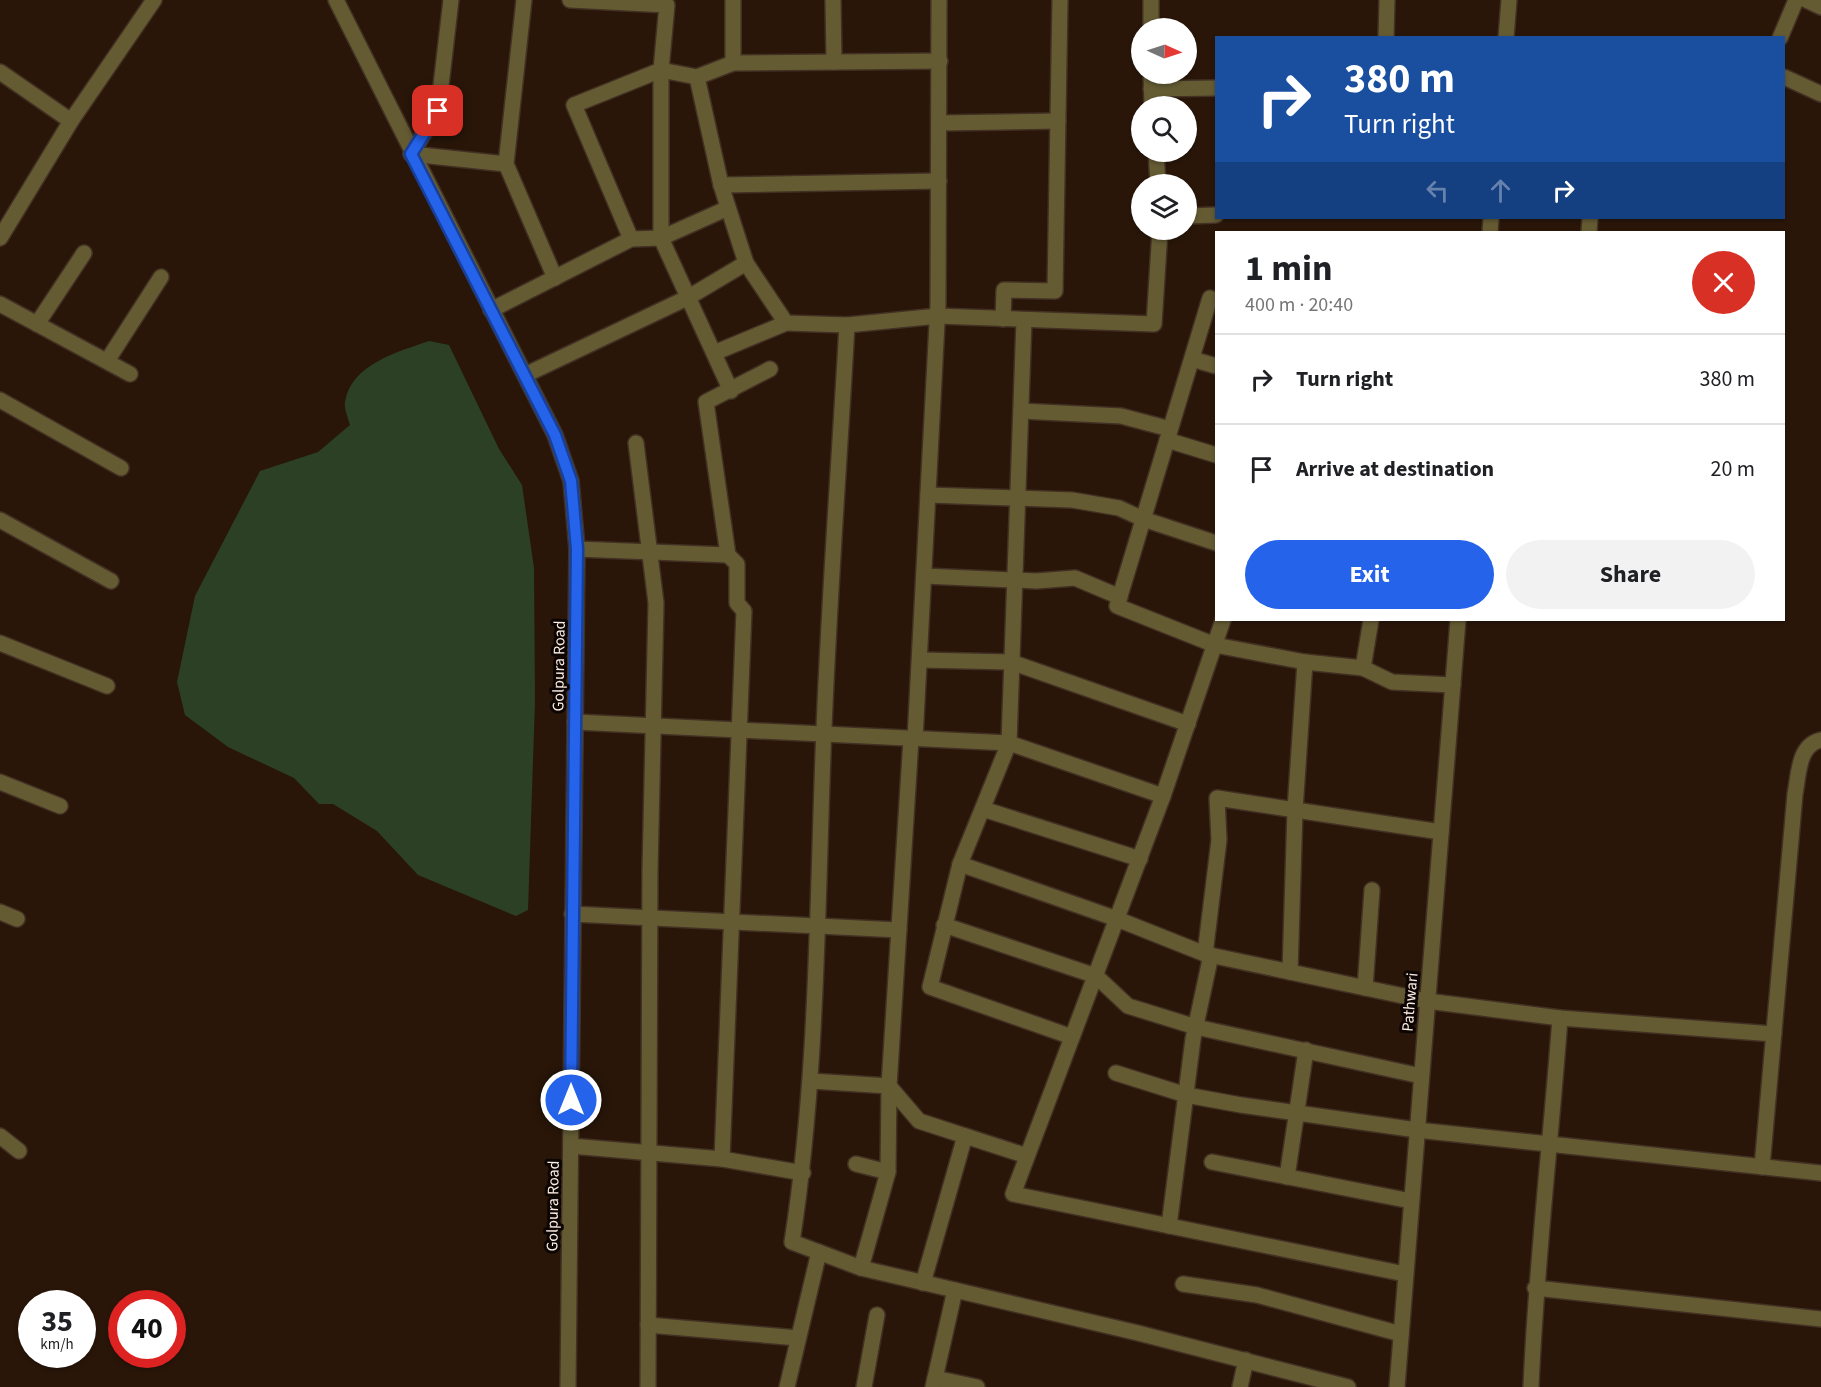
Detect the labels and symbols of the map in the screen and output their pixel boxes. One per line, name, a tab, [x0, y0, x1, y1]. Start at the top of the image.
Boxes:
north arrow	[1131, 18, 1197, 84]
pin	[412, 85, 463, 136]
street label: Golpura Road	[547, 620, 571, 712]
street label: Pathwari	[1396, 972, 1424, 1033]
position arrow	[539, 1068, 603, 1132]
street label: Golpura Road	[541, 1160, 565, 1252]
speed limit sign: 40	[108, 1290, 186, 1368]

